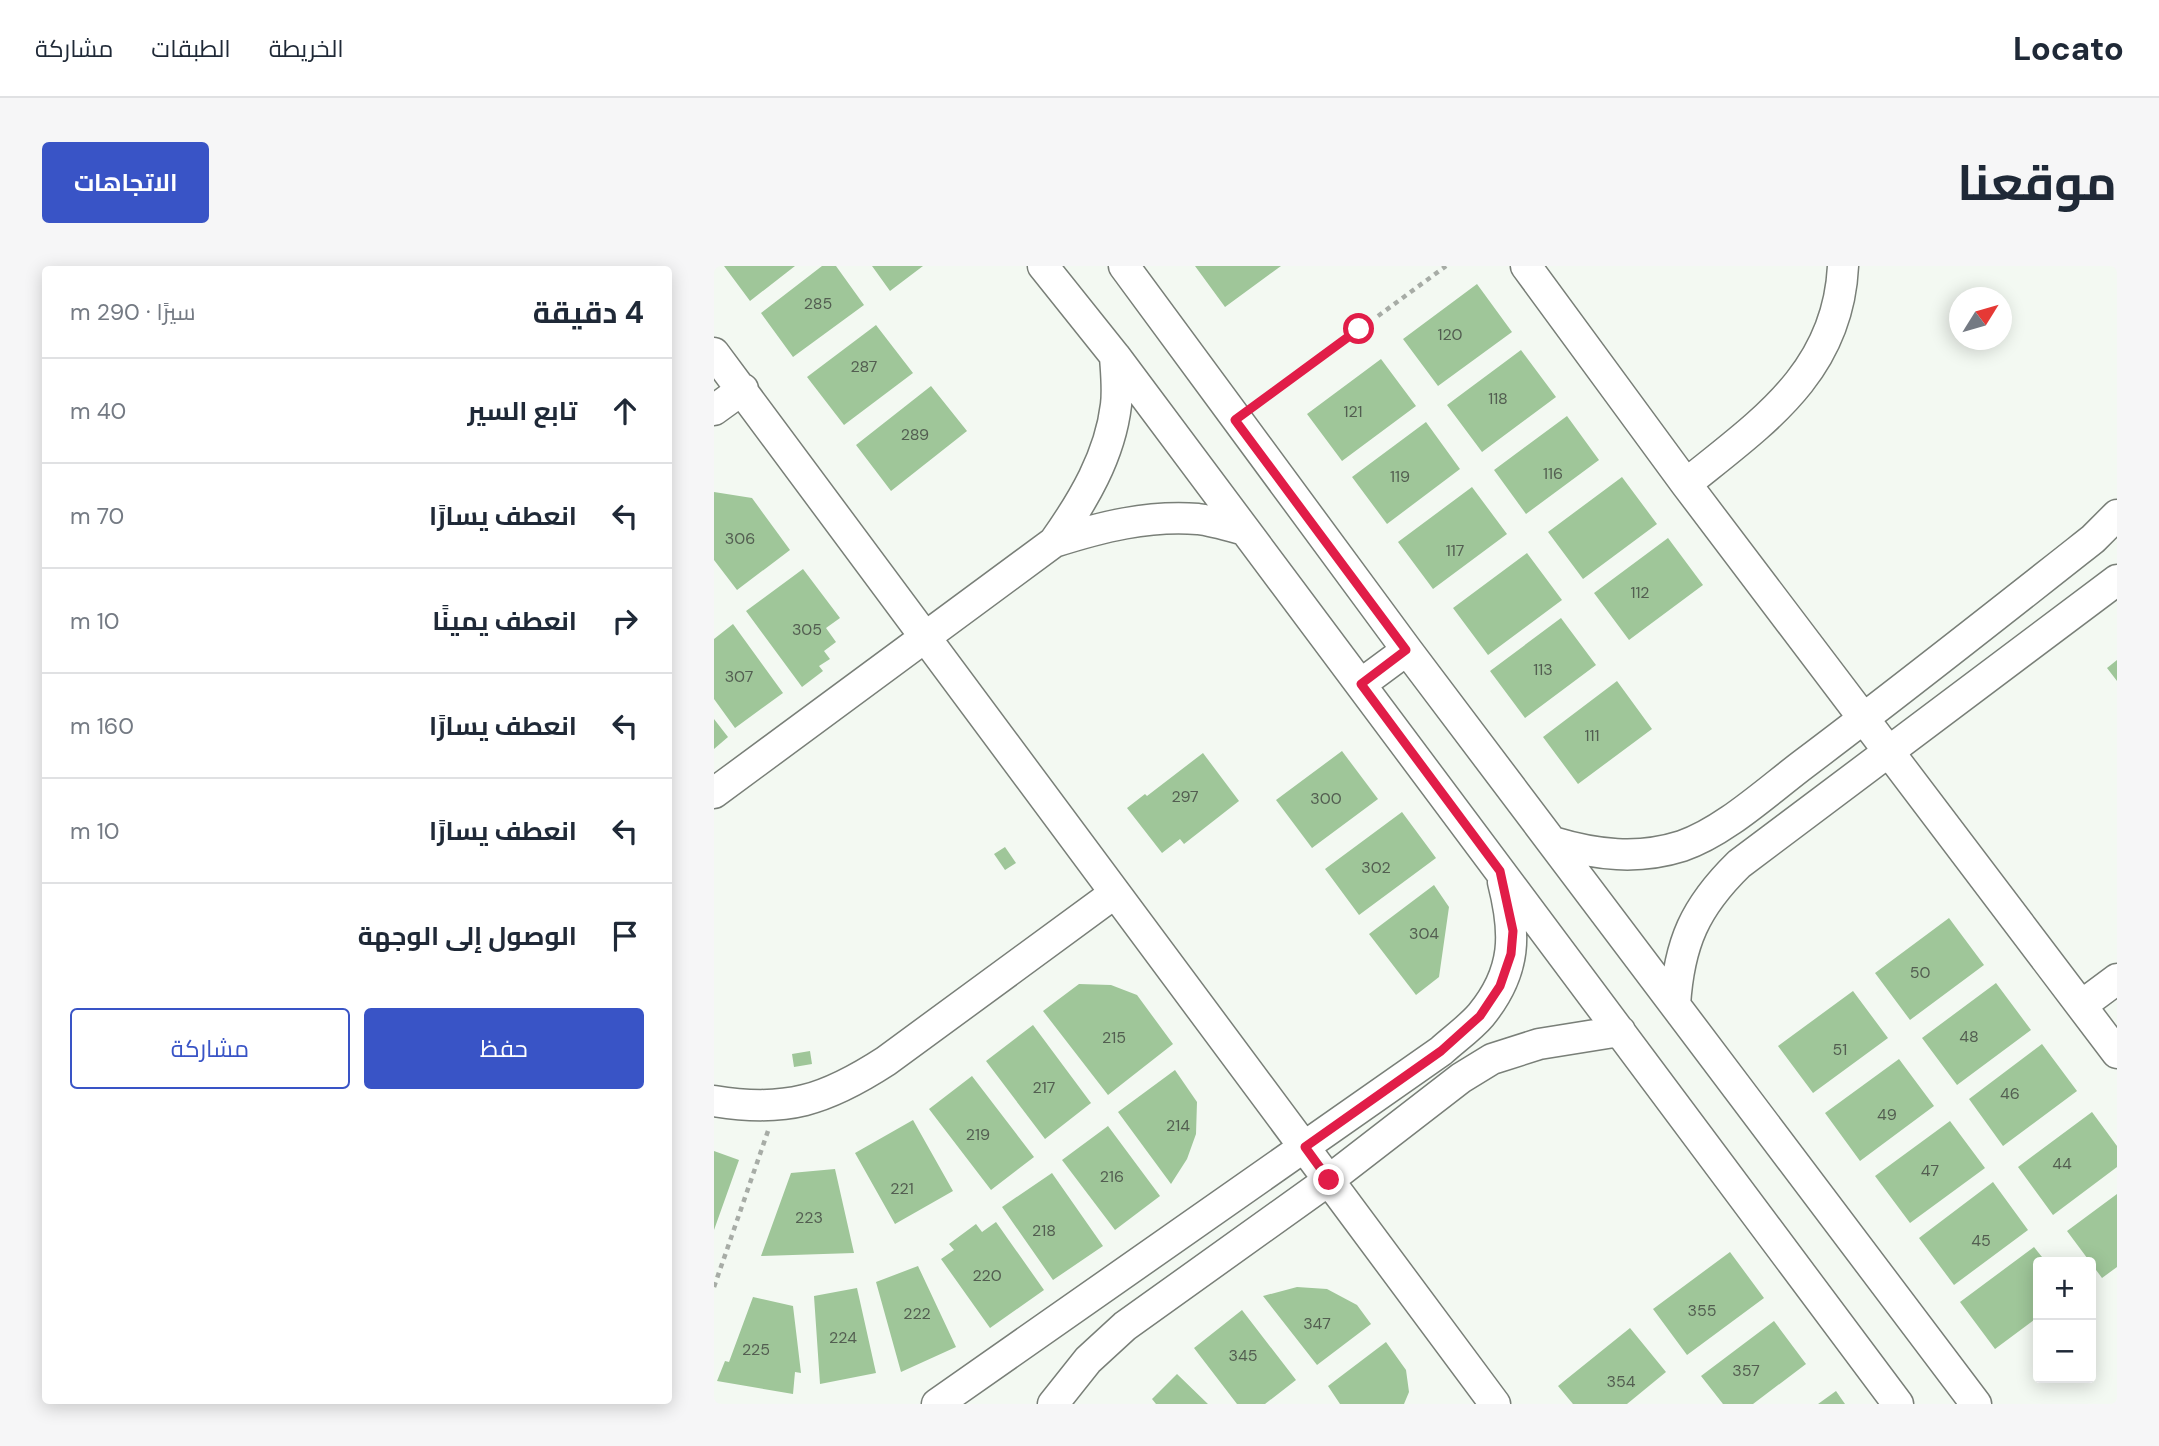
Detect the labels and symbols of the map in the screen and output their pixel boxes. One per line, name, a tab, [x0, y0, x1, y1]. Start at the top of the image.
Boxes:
north arrow	[1949, 287, 2012, 350]
house number: 285	[804, 293, 832, 314]
route start	[1343, 313, 1374, 344]
house number: 120	[1438, 324, 1463, 345]
house number: 287	[851, 356, 877, 377]
house number: 118	[1488, 388, 1508, 409]
house number: 121	[1343, 401, 1363, 422]
house number: 289	[901, 424, 929, 445]
house number: 116	[1543, 463, 1563, 484]
house number: 119	[1390, 466, 1410, 487]
house number: 306	[725, 528, 755, 549]
house number: 117	[1446, 540, 1464, 561]
house number: 112	[1630, 582, 1650, 603]
house number: 305	[792, 619, 822, 640]
house number: 113	[1533, 659, 1553, 680]
house number: 307	[725, 666, 753, 687]
house number: 111	[1585, 725, 1599, 746]
house number: 297	[1171, 786, 1199, 807]
house number: 300	[1310, 788, 1342, 809]
house number: 302	[1361, 857, 1391, 878]
house number: 304	[1409, 923, 1439, 944]
house number: 50	[1910, 962, 1930, 983]
house number: 48	[1959, 1026, 1979, 1047]
house number: 215	[1102, 1027, 1126, 1048]
house number: 51	[1833, 1039, 1847, 1060]
house number: 217	[1033, 1077, 1055, 1098]
house number: 46	[2000, 1083, 2020, 1104]
house number: 49	[1877, 1104, 1897, 1125]
house number: 214	[1166, 1115, 1190, 1136]
house number: 219	[966, 1124, 990, 1145]
house number: 44	[2052, 1153, 2072, 1174]
house number: 47	[1921, 1160, 1939, 1181]
route end	[1313, 1164, 1344, 1195]
house number: 216	[1100, 1166, 1124, 1187]
house number: 221	[890, 1178, 914, 1199]
house number: 223	[795, 1207, 823, 1228]
house number: 218	[1032, 1220, 1056, 1241]
house number: 45	[1971, 1230, 1991, 1251]
house number: 220	[972, 1265, 1002, 1286]
house number: 355	[1688, 1300, 1716, 1321]
house number: 222	[903, 1303, 931, 1324]
house number: 347	[1303, 1313, 1331, 1334]
house number: 224	[829, 1327, 857, 1348]
house number: 225	[742, 1339, 770, 1360]
house number: 345	[1229, 1345, 1257, 1366]
house number: 357	[1732, 1360, 1760, 1381]
house number: 354	[1607, 1371, 1636, 1392]

